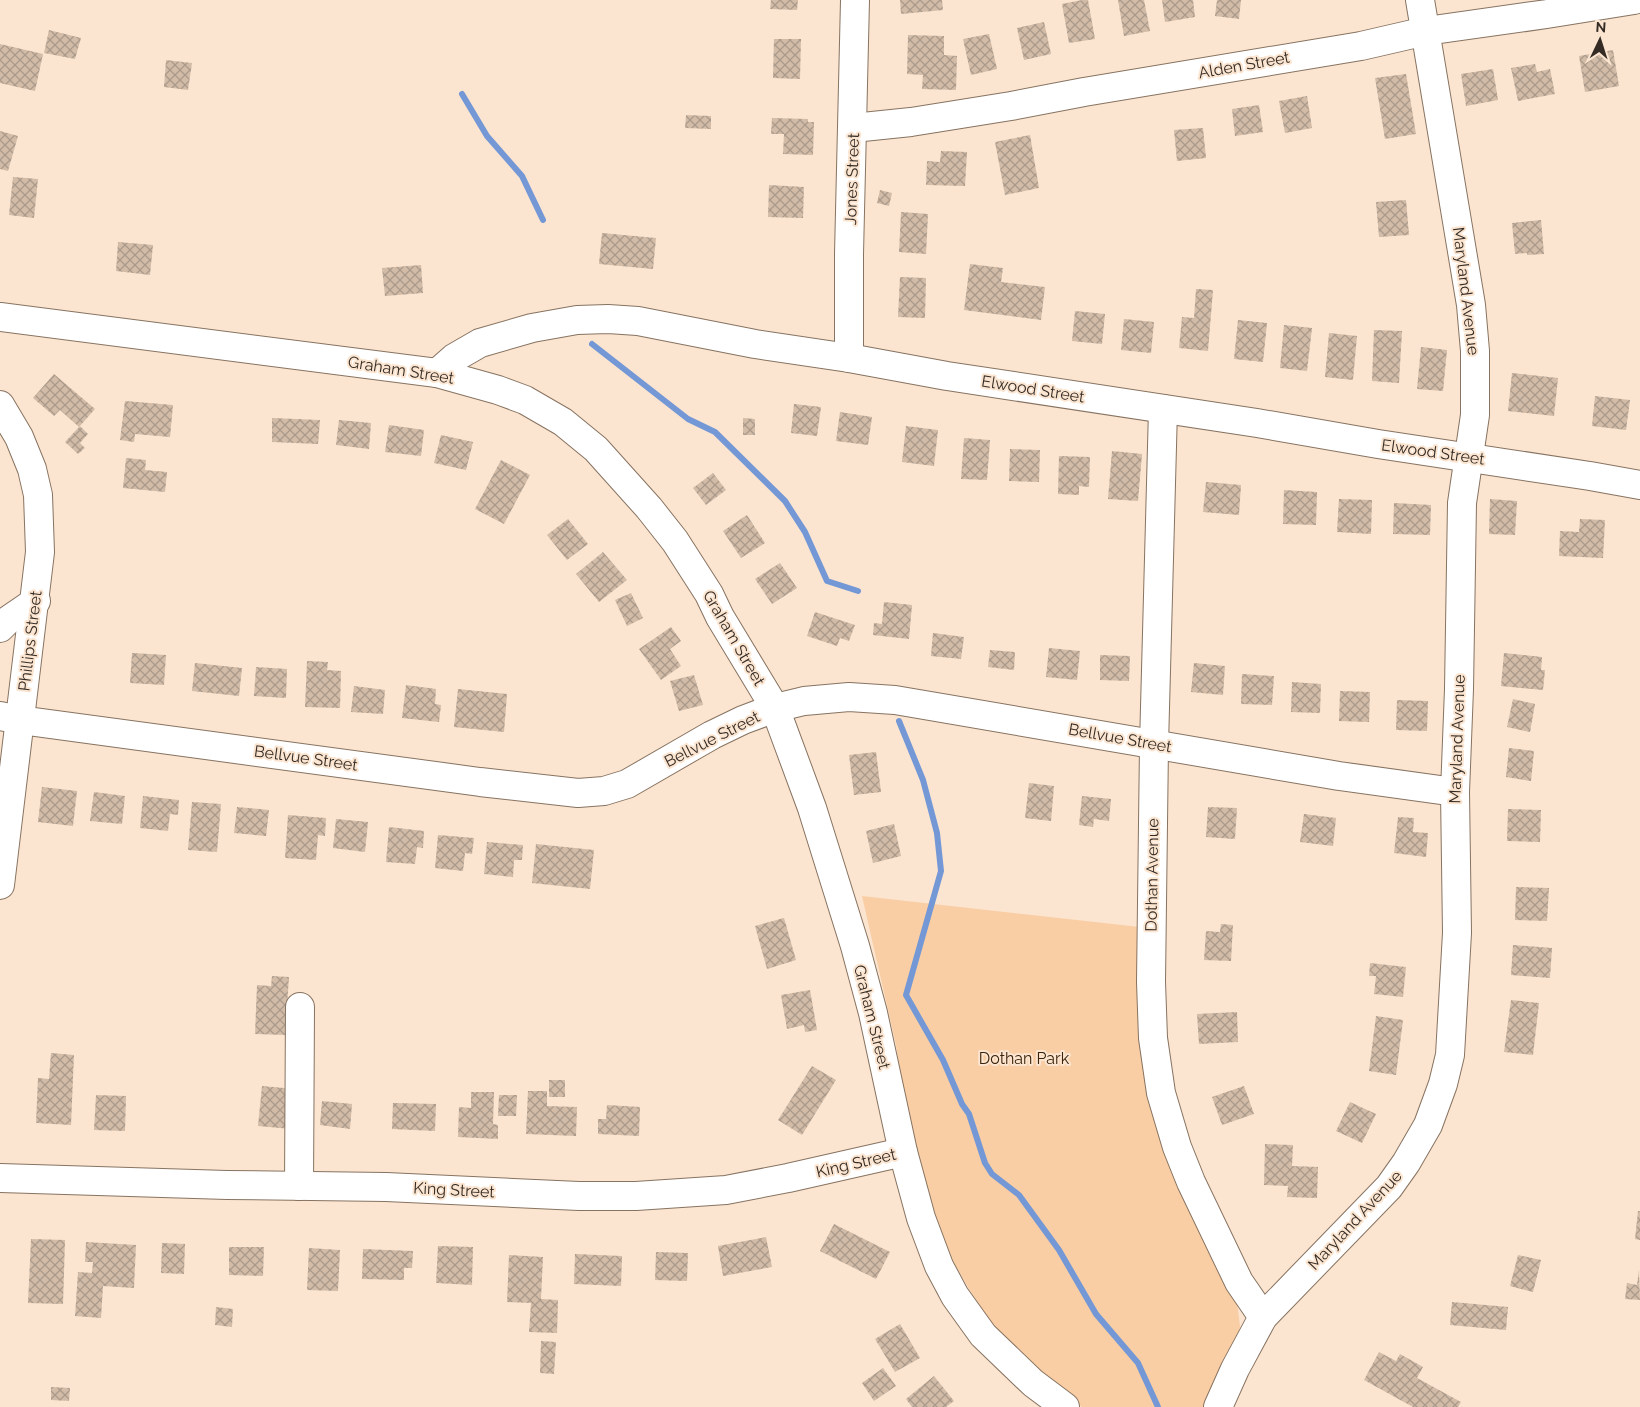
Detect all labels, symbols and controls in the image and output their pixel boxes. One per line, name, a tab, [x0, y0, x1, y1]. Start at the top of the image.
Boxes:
north arrow	[1575, 15, 1625, 65]
text: N	[1595, 19, 1607, 35]
street label: Alden Street	[1197, 48, 1292, 82]
street label: Jones Street	[841, 132, 863, 225]
street label: Maryland Avenue	[1449, 226, 1483, 356]
street label: Graham Street	[347, 352, 456, 388]
street label: Elwood Street	[980, 371, 1086, 407]
street label: Elwood Street	[1380, 435, 1486, 469]
street label: Graham Street	[699, 587, 769, 690]
street label: Phillips Street	[14, 589, 46, 692]
street label: Maryland Avenue	[1445, 674, 1469, 804]
street label: Bellvue Street	[661, 707, 763, 771]
street label: Bellvue Street	[1067, 720, 1174, 757]
street label: Bellvue Street	[253, 741, 360, 775]
street label: Dothan Avenue	[1142, 818, 1162, 932]
street label: Graham Street	[850, 963, 894, 1072]
park label: Dothan Park	[979, 1049, 1070, 1068]
street label: King Street	[814, 1144, 898, 1181]
street label: Maryland Avenue	[1304, 1166, 1406, 1274]
street label: King Street	[413, 1178, 496, 1202]

